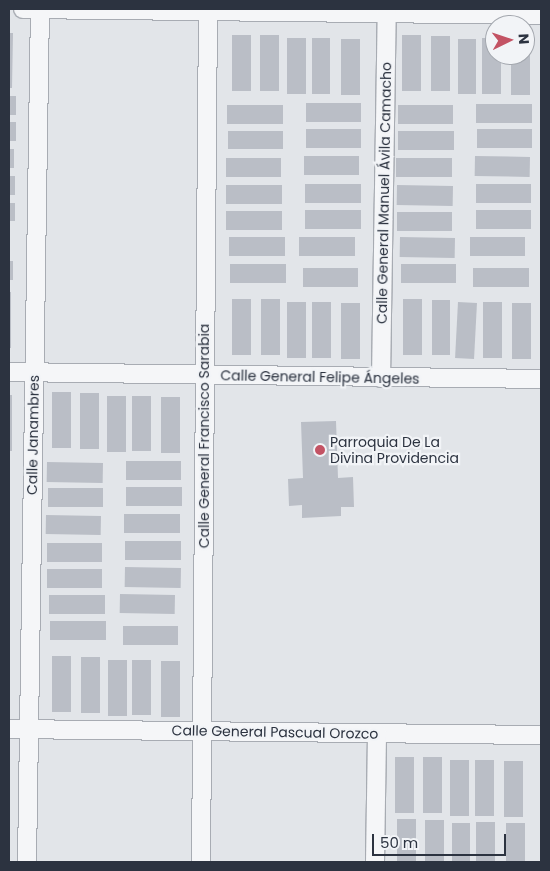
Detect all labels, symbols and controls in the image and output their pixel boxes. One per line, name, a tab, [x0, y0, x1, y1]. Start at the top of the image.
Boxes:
north arrow	[485, 15, 535, 65]
text: N	[514, 33, 534, 45]
street label: Calle General Manuel Ávila Camacho	[373, 62, 395, 324]
street label: Calle General Francisco Sarabia	[196, 324, 212, 548]
street label: Calle General Felipe Ángeles	[220, 367, 420, 387]
street label: Calle Janambres	[24, 375, 42, 495]
place label: Parroquia De La Divina Providencia	[330, 434, 459, 467]
marker: Parroquia De La Divina Providencia	[314, 444, 326, 456]
street label: Calle General Pascual Orozco	[172, 722, 378, 742]
scale bar	[375, 824, 509, 856]
text: 50 m	[380, 832, 418, 853]

